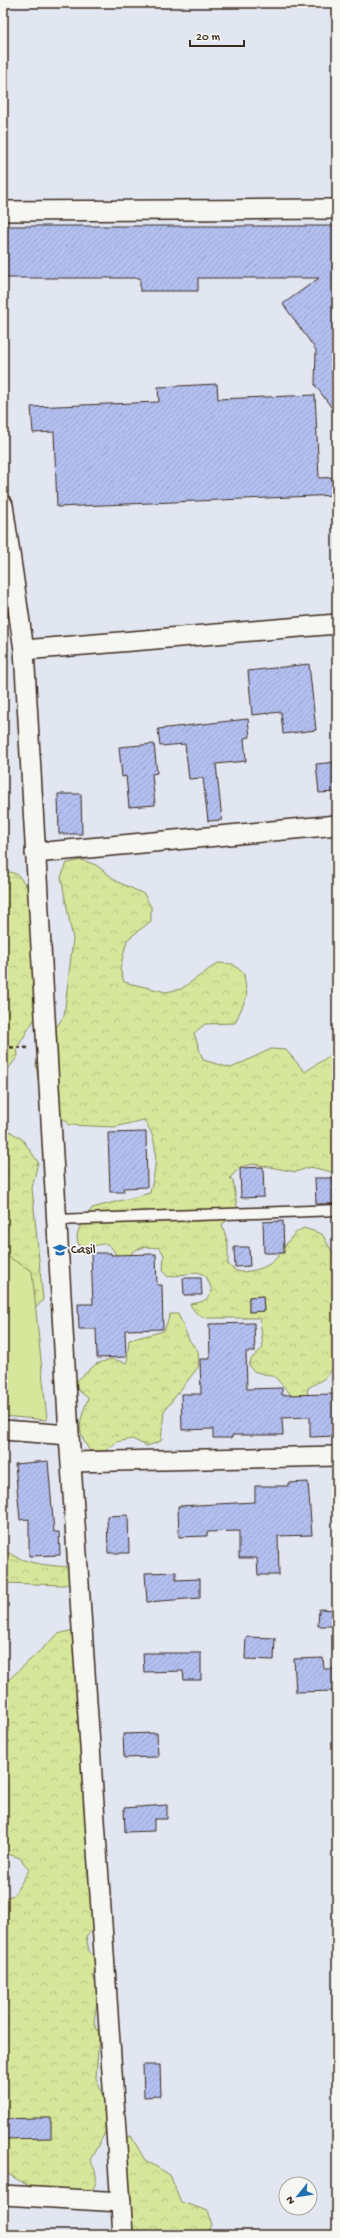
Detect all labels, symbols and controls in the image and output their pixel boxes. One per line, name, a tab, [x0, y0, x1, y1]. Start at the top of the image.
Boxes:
scale bar	[190, 22, 244, 48]
text: 20 m	[196, 31, 221, 45]
school or university icon: Casil	[52, 1242, 68, 1258]
place label: Casil	[71, 1243, 96, 1258]
north arrow	[278, 2176, 318, 2216]
text: N	[284, 2194, 298, 2206]

